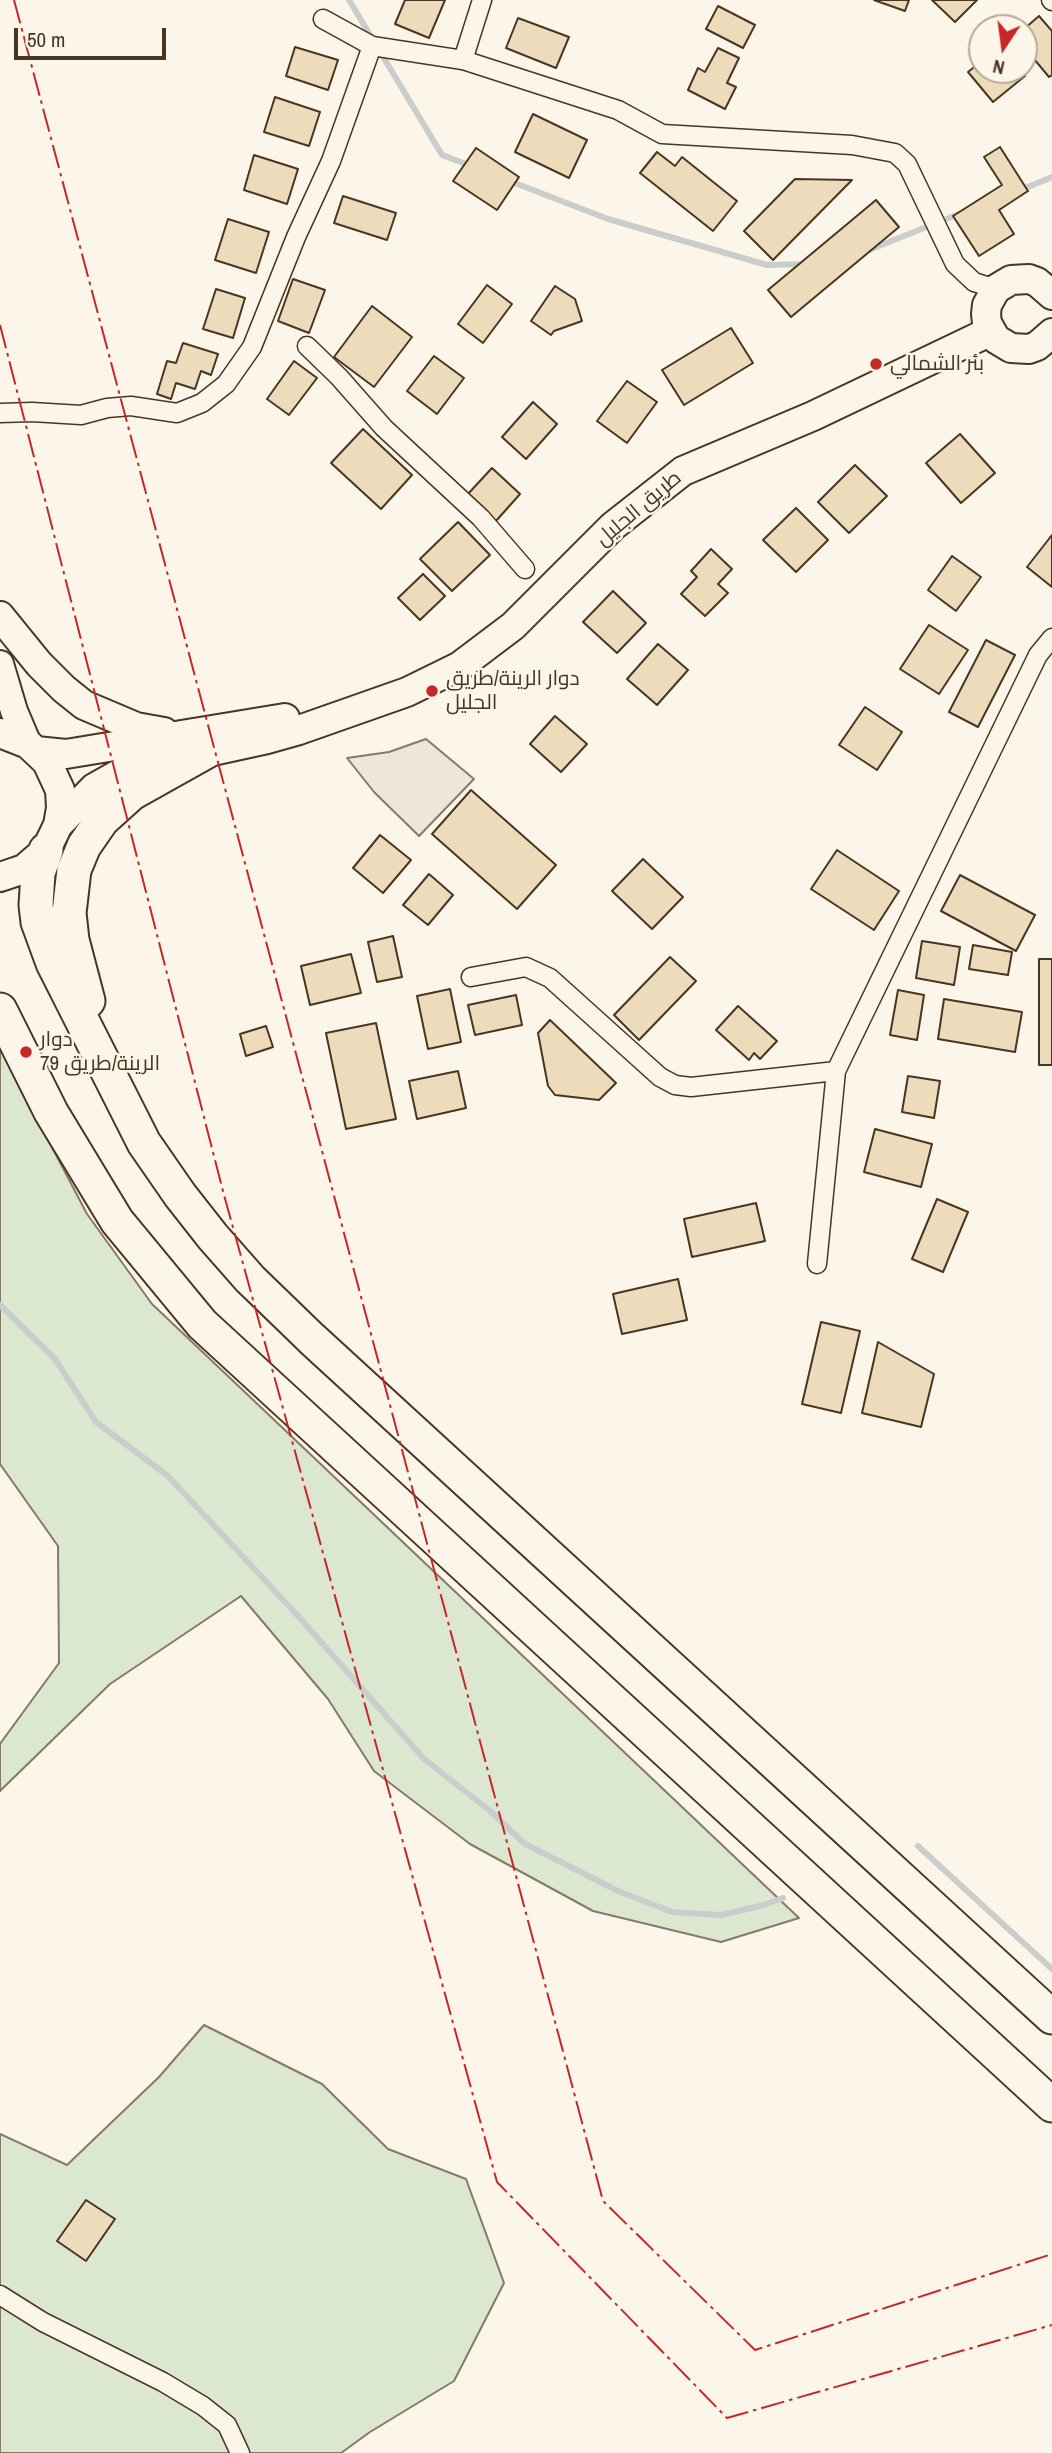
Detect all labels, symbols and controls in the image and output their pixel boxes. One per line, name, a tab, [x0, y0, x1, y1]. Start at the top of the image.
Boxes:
scale bar	[18, 14, 170, 58]
north arrow	[968, 14, 1038, 84]
text: 50 m	[27, 25, 65, 54]
text: N	[990, 54, 1007, 81]
place label: بئر الشمالي	[890, 351, 984, 377]
marker: بئر الشمالي	[868, 356, 884, 372]
street label: طريق الجليل	[591, 466, 687, 552]
place label: دوار الرينة/طريق الجليل	[446, 666, 580, 716]
marker: دوار الرينة/طريق الجليل	[424, 683, 440, 699]
place label: دوار الرينة/طريق 79	[40, 1027, 160, 1077]
marker: دوار الرينة/طريق 79	[18, 1044, 34, 1060]

